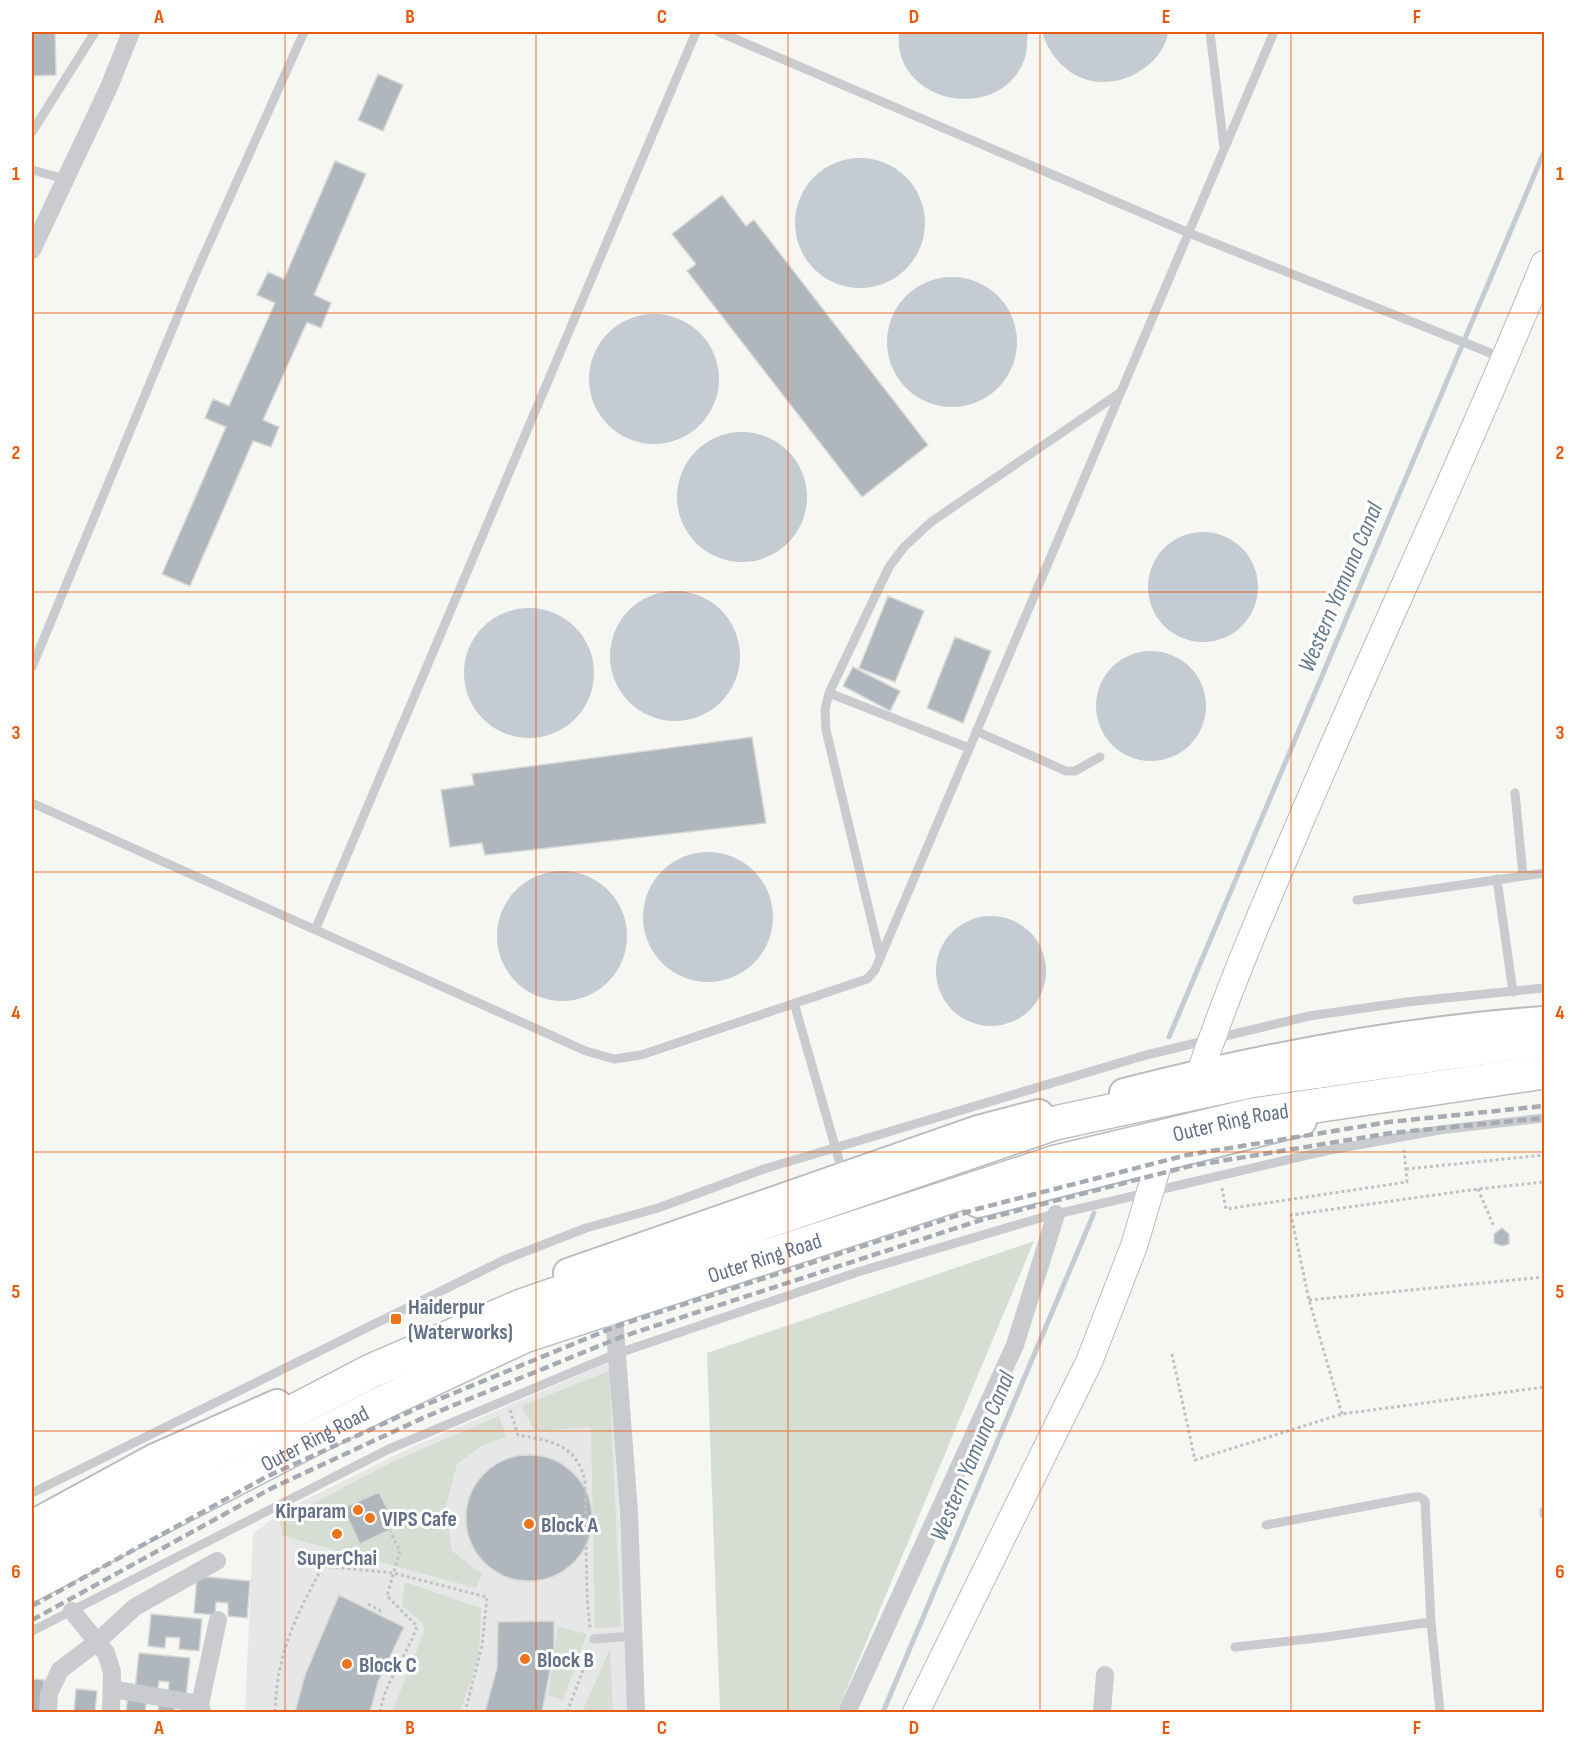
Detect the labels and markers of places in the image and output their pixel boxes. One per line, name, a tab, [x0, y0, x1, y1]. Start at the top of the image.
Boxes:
place label: Haiderpur (Waterworks)	[408, 1294, 513, 1346]
marker: Haiderpur (Waterworks)	[389, 1312, 403, 1326]
place label: Kirparam	[275, 1498, 346, 1525]
marker: Kirparam	[351, 1503, 365, 1517]
place label: VIPS Cafe	[382, 1506, 457, 1533]
marker: VIPS Cafe	[363, 1511, 377, 1525]
place label: Block A	[541, 1512, 599, 1539]
marker: Block A	[522, 1517, 536, 1531]
marker: SuperChai	[330, 1527, 344, 1541]
place label: SuperChai	[297, 1545, 377, 1572]
place label: Block B	[537, 1647, 594, 1674]
place label: Block C	[359, 1652, 417, 1679]
marker: Block B	[518, 1652, 532, 1666]
marker: Block C	[340, 1657, 354, 1671]

